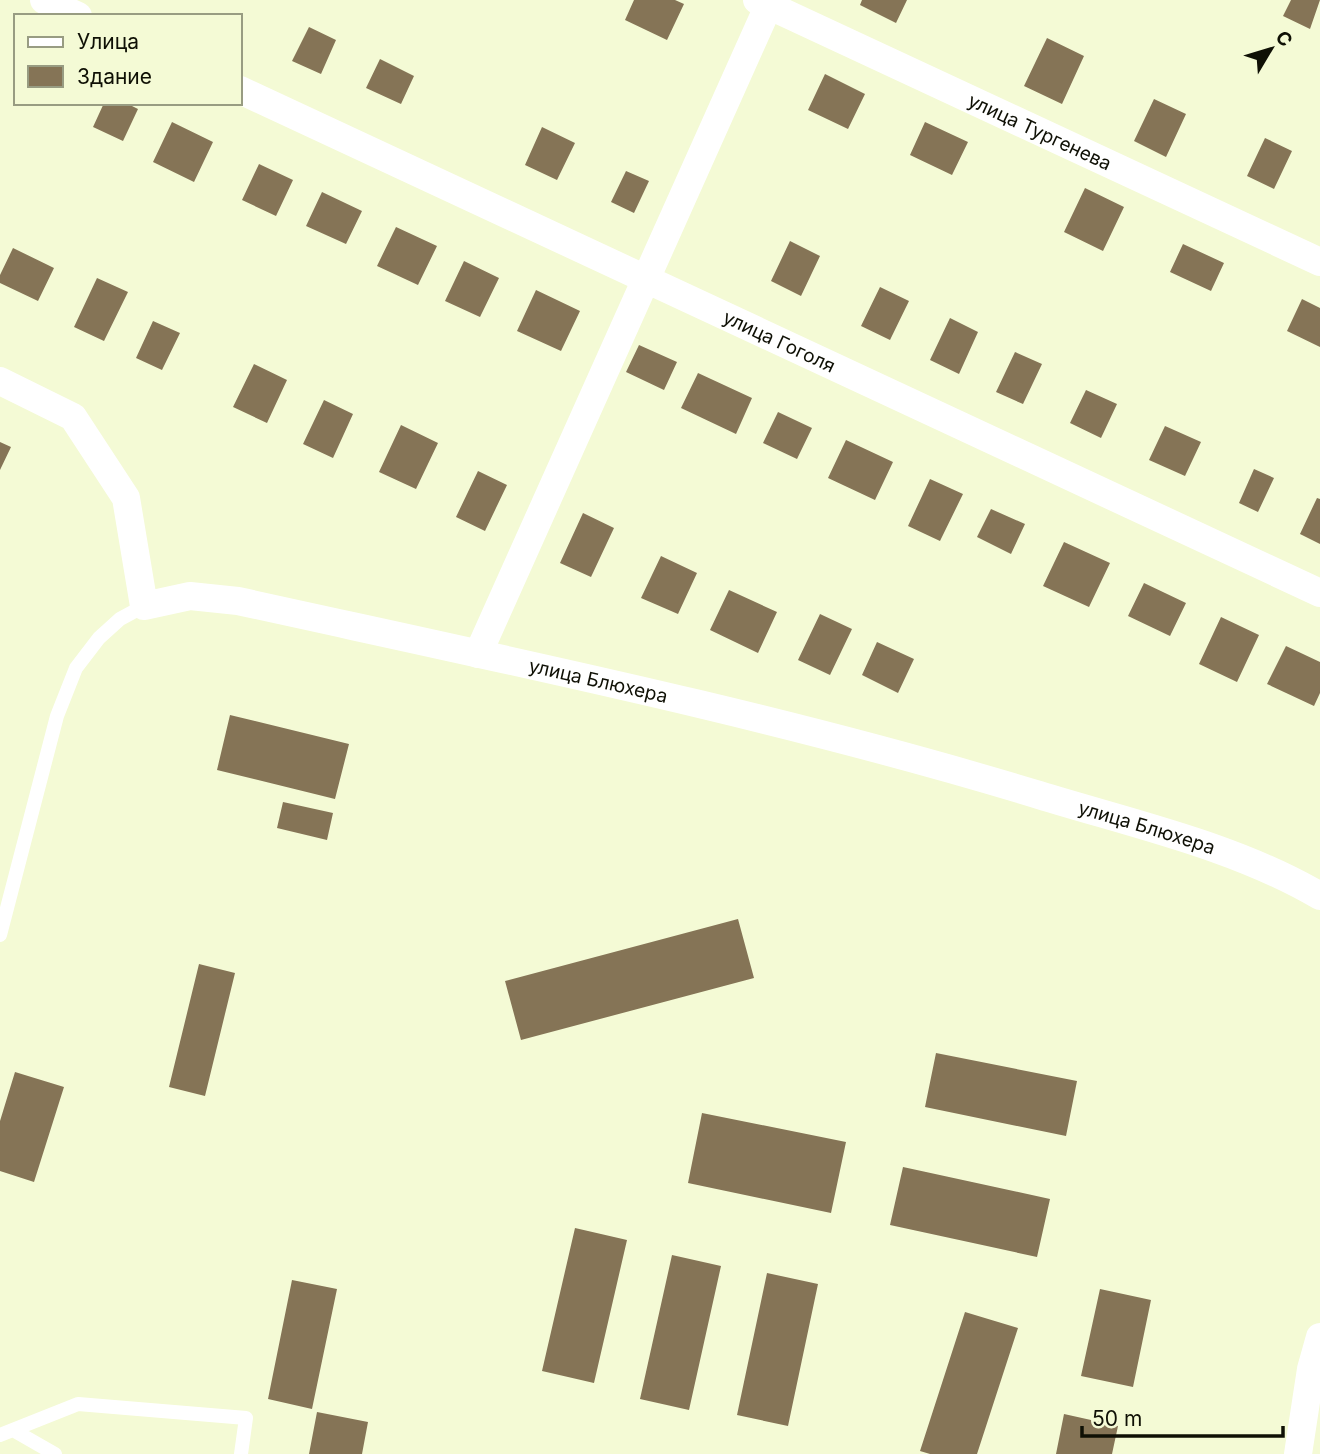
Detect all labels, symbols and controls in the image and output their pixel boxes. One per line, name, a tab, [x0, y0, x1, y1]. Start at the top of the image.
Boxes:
legend	[14, 14, 242, 105]
north arrow	[1236, 14, 1306, 84]
text: С	[1271, 26, 1297, 51]
text: Улица	[77, 29, 139, 54]
text: Здание	[77, 64, 152, 89]
street label: улица Тургенева	[964, 88, 1115, 175]
street label: улица Гоголя	[720, 305, 839, 377]
street label: улица Блюхера	[527, 654, 670, 708]
street label: улица Блюхера	[1076, 796, 1218, 859]
scale bar	[1082, 1394, 1283, 1438]
text: 50 m	[1092, 1406, 1142, 1431]

